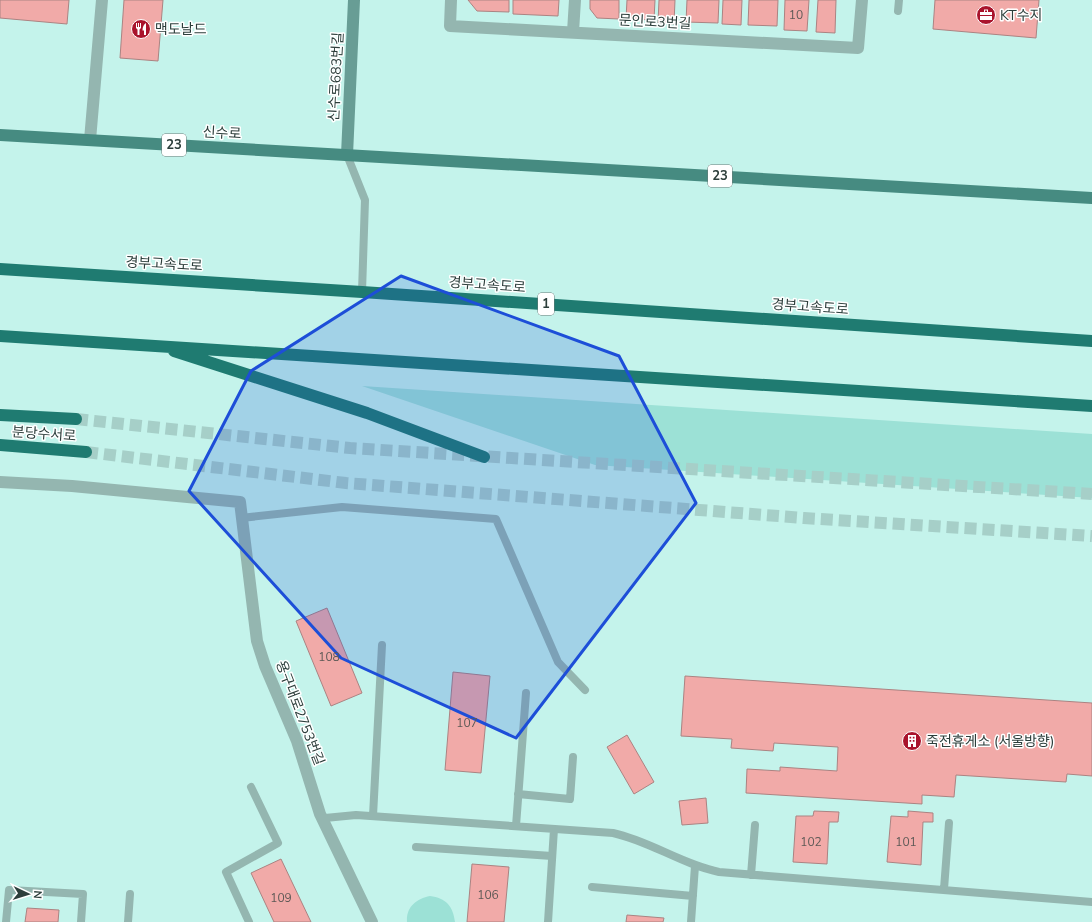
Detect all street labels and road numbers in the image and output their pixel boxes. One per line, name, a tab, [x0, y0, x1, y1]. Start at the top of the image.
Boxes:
street label: 문인로3번길	[618, 11, 692, 33]
street label: 신수로683번길	[324, 32, 348, 122]
street label: 신수로	[202, 123, 242, 144]
road number: 23	[162, 134, 186, 156]
road number: 23	[708, 165, 732, 187]
street label: 경부고속도로	[125, 252, 203, 276]
street label: 경부고속도로	[448, 273, 526, 297]
road number: 1	[538, 293, 554, 315]
street label: 경부고속도로	[771, 295, 849, 319]
street label: 분당수서로	[11, 422, 77, 446]
street label: 용구대로2753번길	[271, 658, 329, 768]

